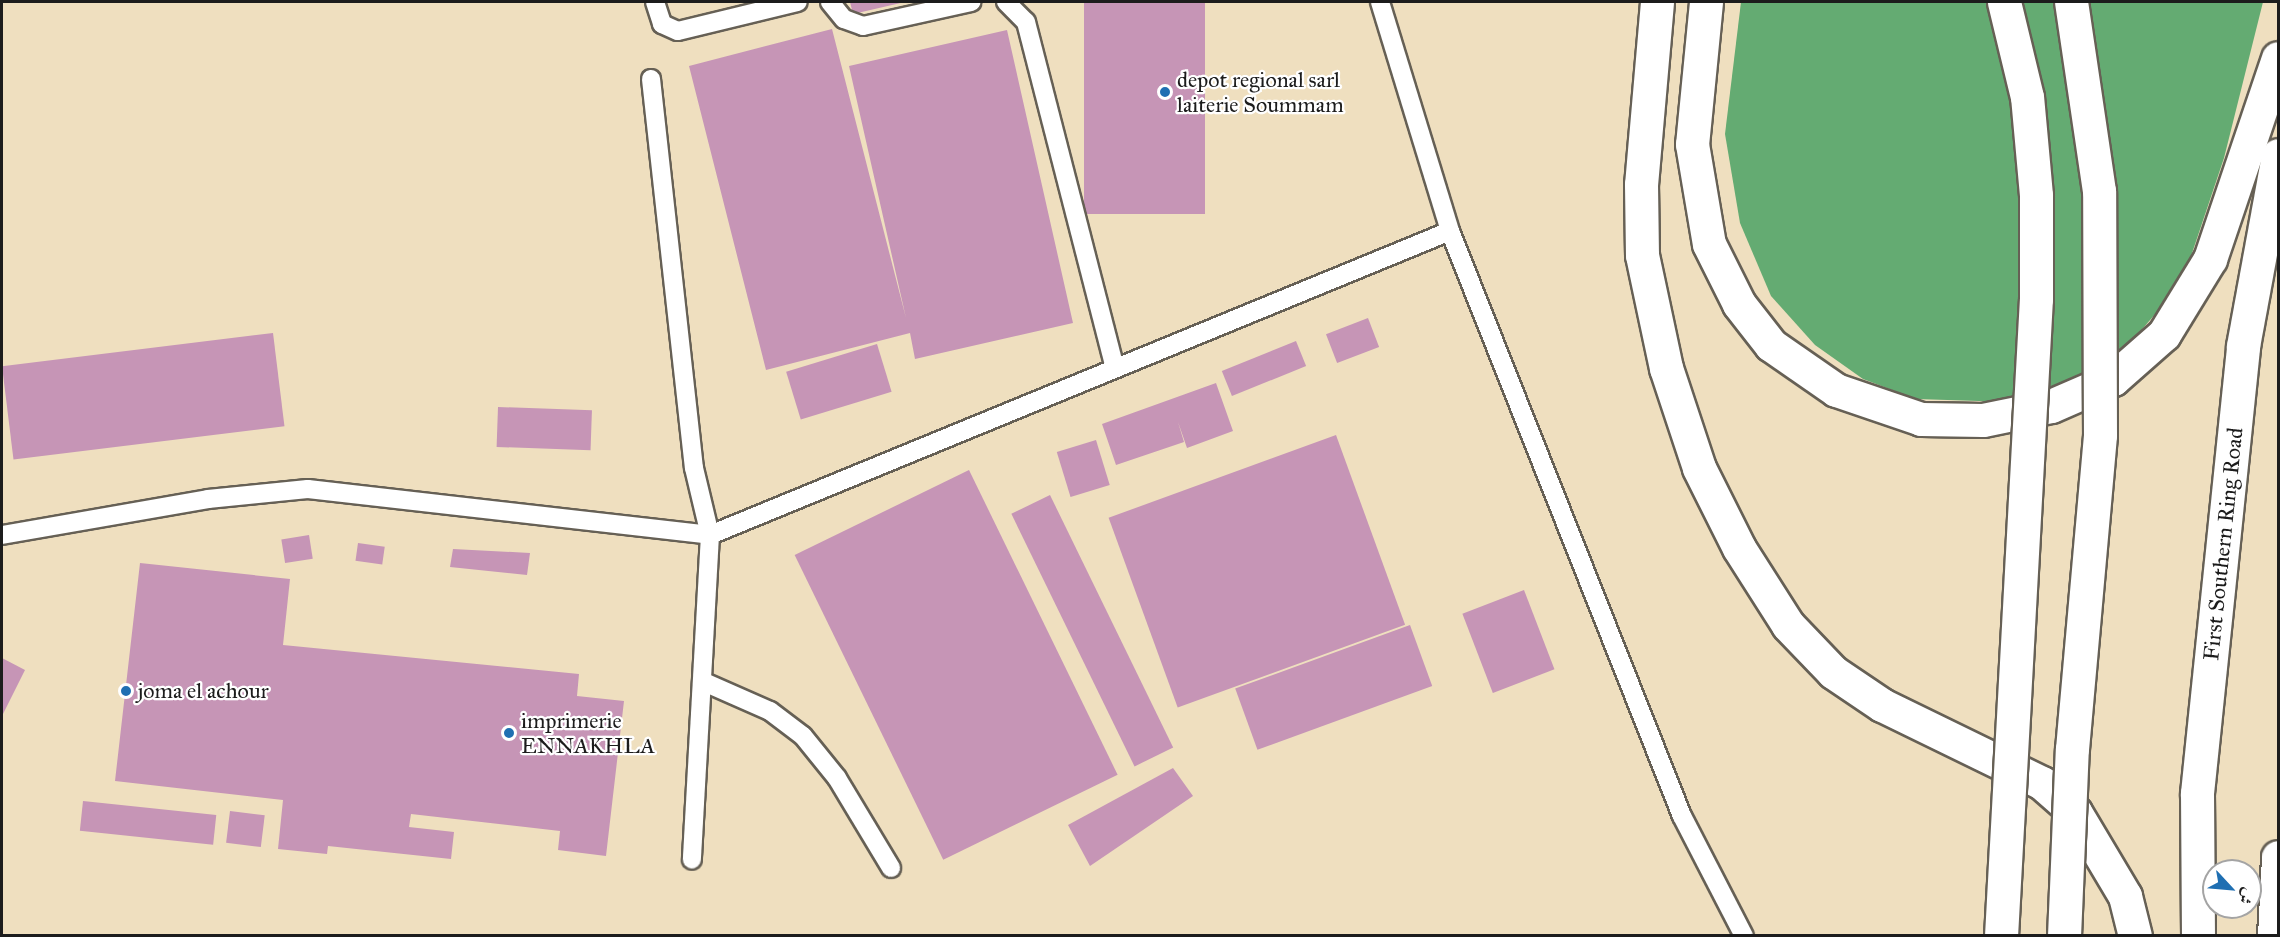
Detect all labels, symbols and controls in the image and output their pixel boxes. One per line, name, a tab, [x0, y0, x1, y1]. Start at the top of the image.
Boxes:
place label: depot regional sarl laiterie Soummam	[1177, 66, 1344, 118]
marker: depot regional sarl laiterie Soummam	[1158, 85, 1172, 99]
street label: First Southern Ring Road	[2198, 426, 2248, 662]
place label: joma el achour	[138, 678, 269, 704]
marker: joma el achour	[119, 684, 133, 698]
place label: imprimerie ENNAKHLA	[521, 707, 655, 758]
marker: imprimerie ENNAKHLA	[502, 726, 516, 740]
north arrow	[2202, 859, 2262, 919]
text: ش	[2235, 885, 2259, 908]

